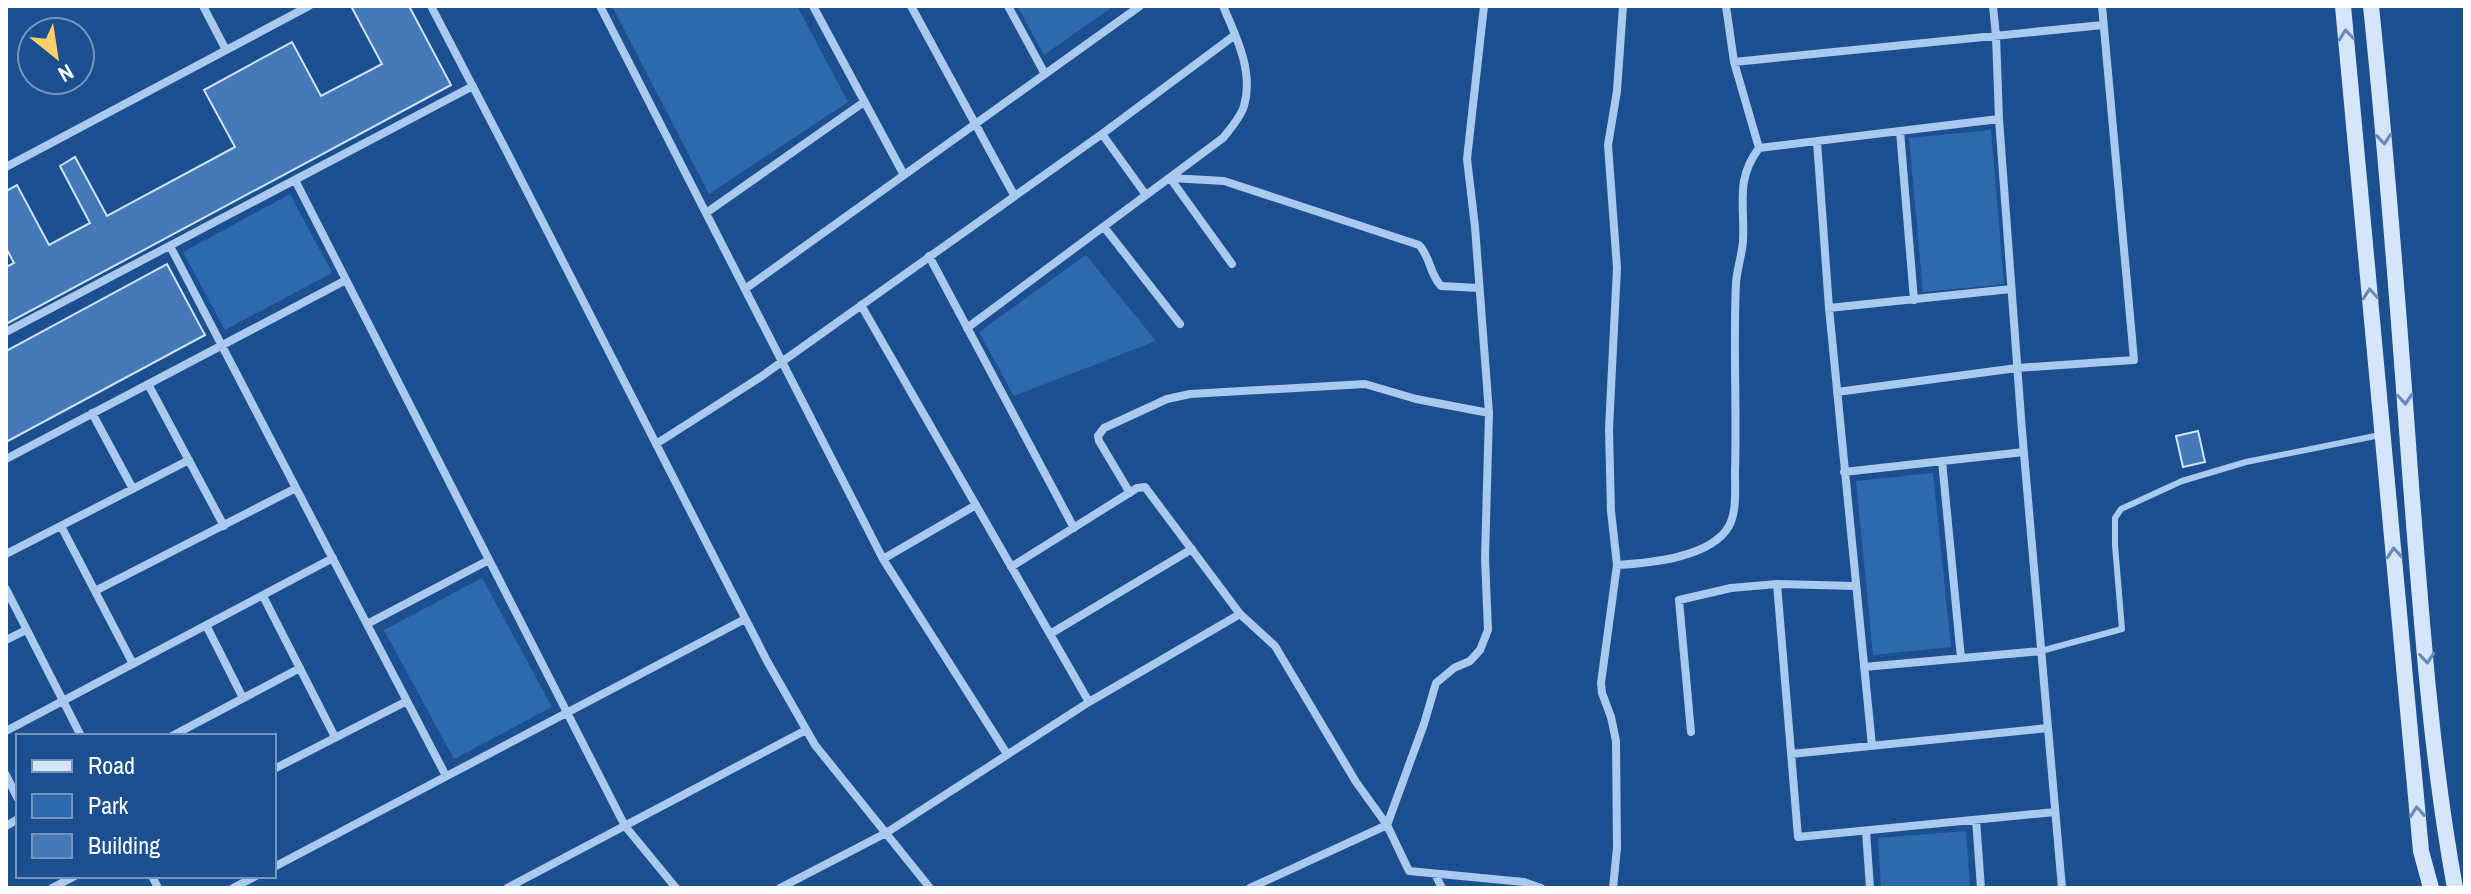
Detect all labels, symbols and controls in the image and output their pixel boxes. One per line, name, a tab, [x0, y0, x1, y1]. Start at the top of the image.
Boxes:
north arrow	[16, 16, 96, 96]
one-way arrow	[2337, 28, 2354, 41]
text: N	[53, 57, 79, 90]
one-way arrow	[2375, 133, 2392, 146]
one-way arrow	[2362, 287, 2379, 300]
one-way arrow	[2396, 393, 2413, 406]
one-way arrow	[2386, 546, 2403, 559]
one-way arrow	[2418, 652, 2435, 665]
legend	[16, 734, 276, 878]
text: Road	[88, 749, 135, 781]
text: Park	[88, 789, 129, 821]
one-way arrow	[2409, 805, 2426, 818]
text: Building	[88, 829, 160, 861]

